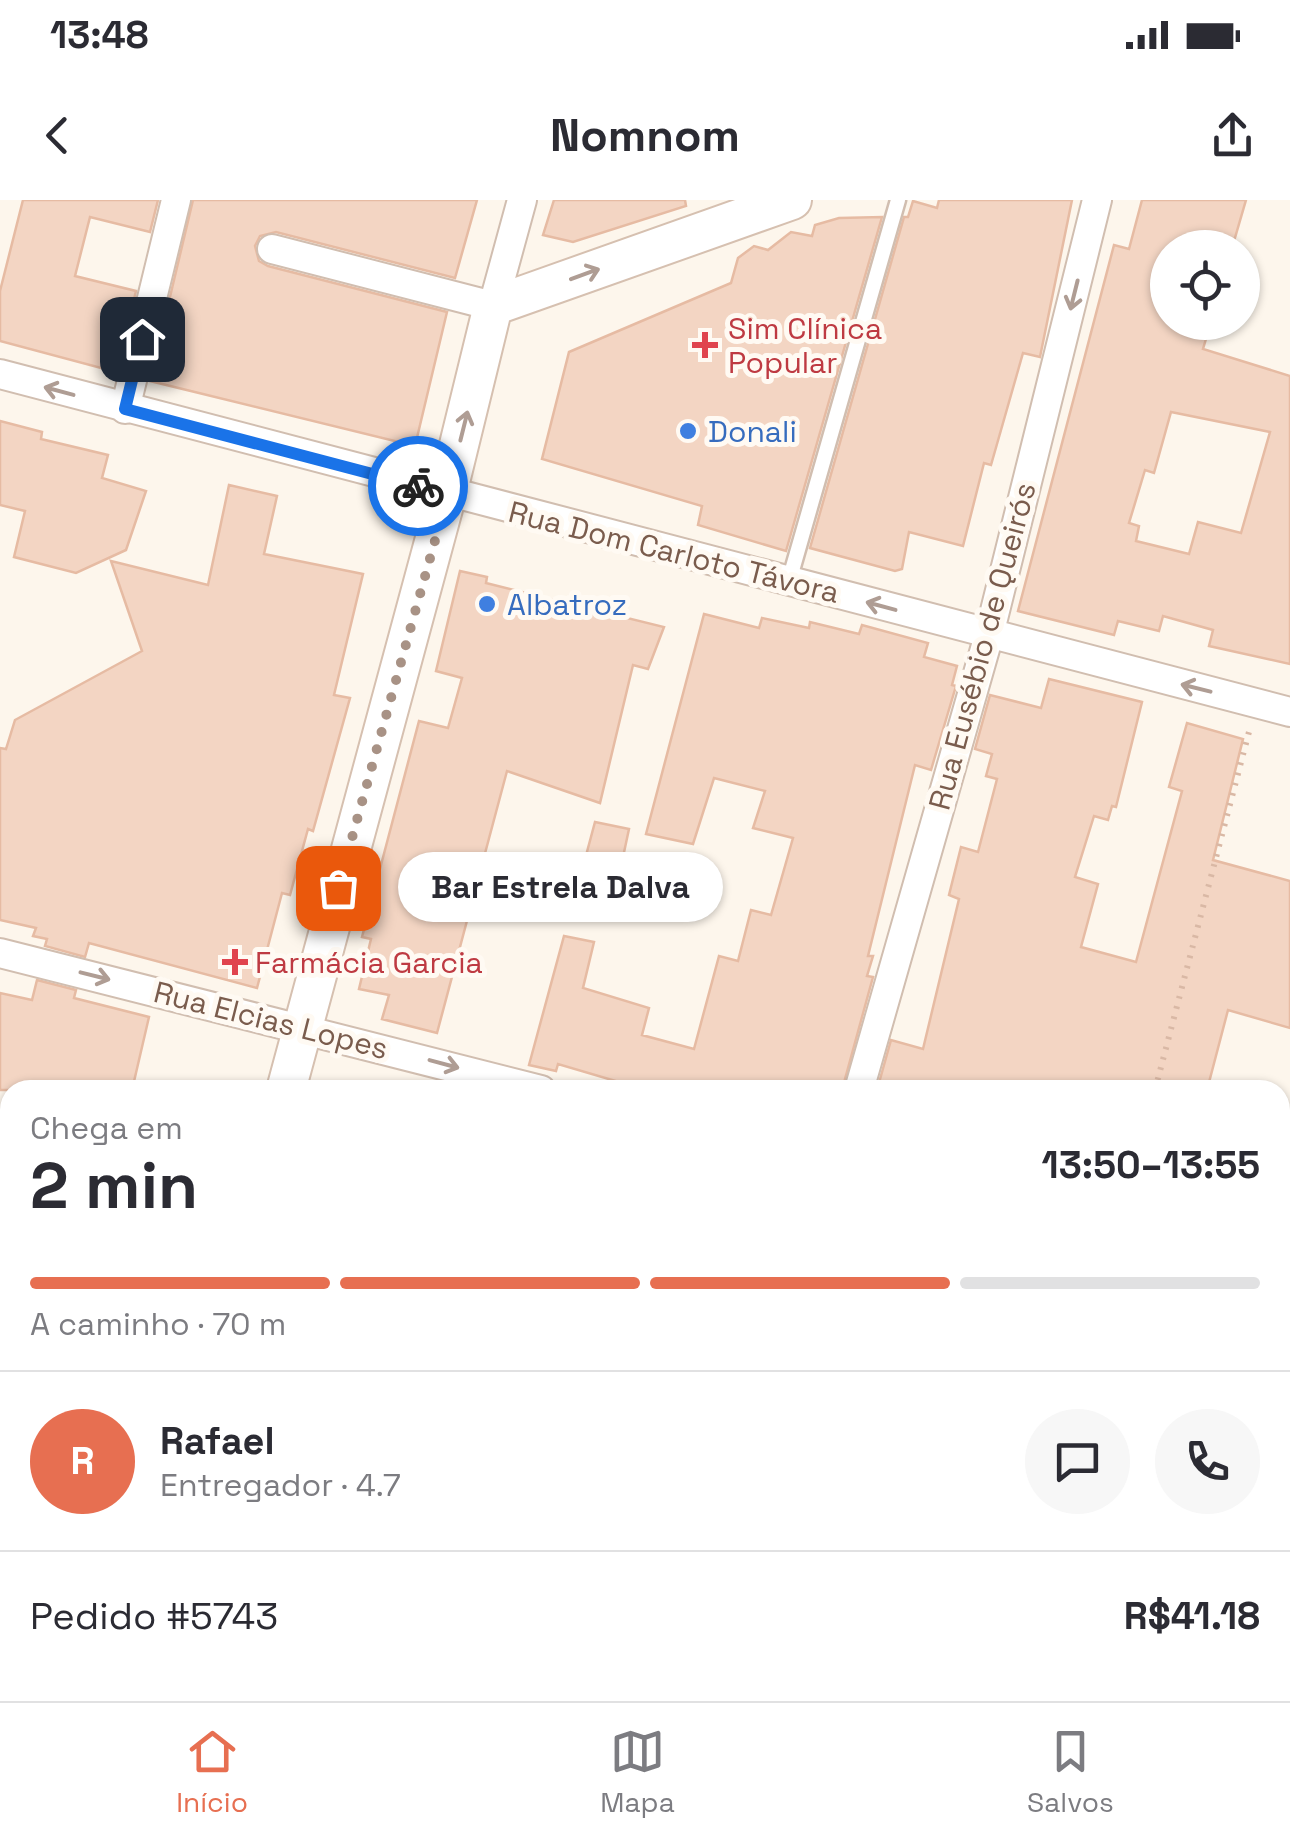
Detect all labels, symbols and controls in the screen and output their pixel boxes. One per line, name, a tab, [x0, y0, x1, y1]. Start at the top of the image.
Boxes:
text: 13:48	[50, 11, 149, 59]
text: Nomnom	[550, 107, 740, 164]
icon: back	[30, 108, 85, 163]
icon: share	[1205, 108, 1260, 163]
map controls	[1150, 230, 1260, 340]
button: locate	[1150, 230, 1260, 340]
one-way arrow	[568, 264, 599, 282]
one-way arrow	[1063, 279, 1082, 310]
pin	[100, 297, 185, 382]
place label: Sim Clínica Popular	[728, 309, 882, 382]
icon: home	[115, 312, 170, 367]
marker: Sim Clínica Popular	[692, 332, 718, 358]
one-way arrow	[44, 380, 75, 399]
one-way arrow	[456, 411, 474, 443]
place label: Donali	[708, 412, 797, 451]
marker: Donali	[677, 420, 699, 442]
courier	[368, 436, 468, 536]
icon: bike	[391, 459, 446, 514]
street label: Rua Eusébio de Queirós	[919, 478, 1045, 814]
street label: Rua Dom Carloto Távora	[504, 492, 844, 612]
place label: Albatroz	[507, 585, 627, 624]
marker: Albatroz	[476, 593, 498, 615]
one-way arrow	[866, 595, 897, 614]
one-way arrow	[1180, 678, 1212, 696]
pin	[296, 846, 381, 931]
callout: Bar Estrela Dalva	[398, 853, 723, 923]
icon: bag	[311, 861, 366, 916]
text: Bar Estrela Dalva	[431, 867, 690, 907]
place label: Farmácia Garcia	[255, 943, 483, 982]
marker: Farmácia Garcia	[224, 951, 246, 973]
one-way arrow	[79, 968, 110, 987]
street label: Rua Elcias Lopes	[150, 972, 392, 1068]
one-way arrow	[428, 1055, 459, 1074]
text: Chega em	[30, 1108, 183, 1148]
text: 13:50–13:55	[1042, 1141, 1260, 1189]
text: 2 min	[30, 1144, 198, 1227]
text: A caminho · 70 m	[30, 1304, 286, 1344]
button: chat	[1025, 1409, 1130, 1514]
button: phone	[1155, 1409, 1260, 1514]
text: Rafael	[160, 1417, 275, 1465]
text: R	[70, 1437, 95, 1485]
text: Entregador · 4.7	[160, 1465, 401, 1505]
text: Pedido #5743	[30, 1592, 278, 1640]
text: R$41.18	[1124, 1592, 1260, 1640]
tab: Início	[176, 1724, 248, 1820]
tab: Mapa	[600, 1724, 675, 1820]
tab: Salvos	[1027, 1724, 1114, 1820]

